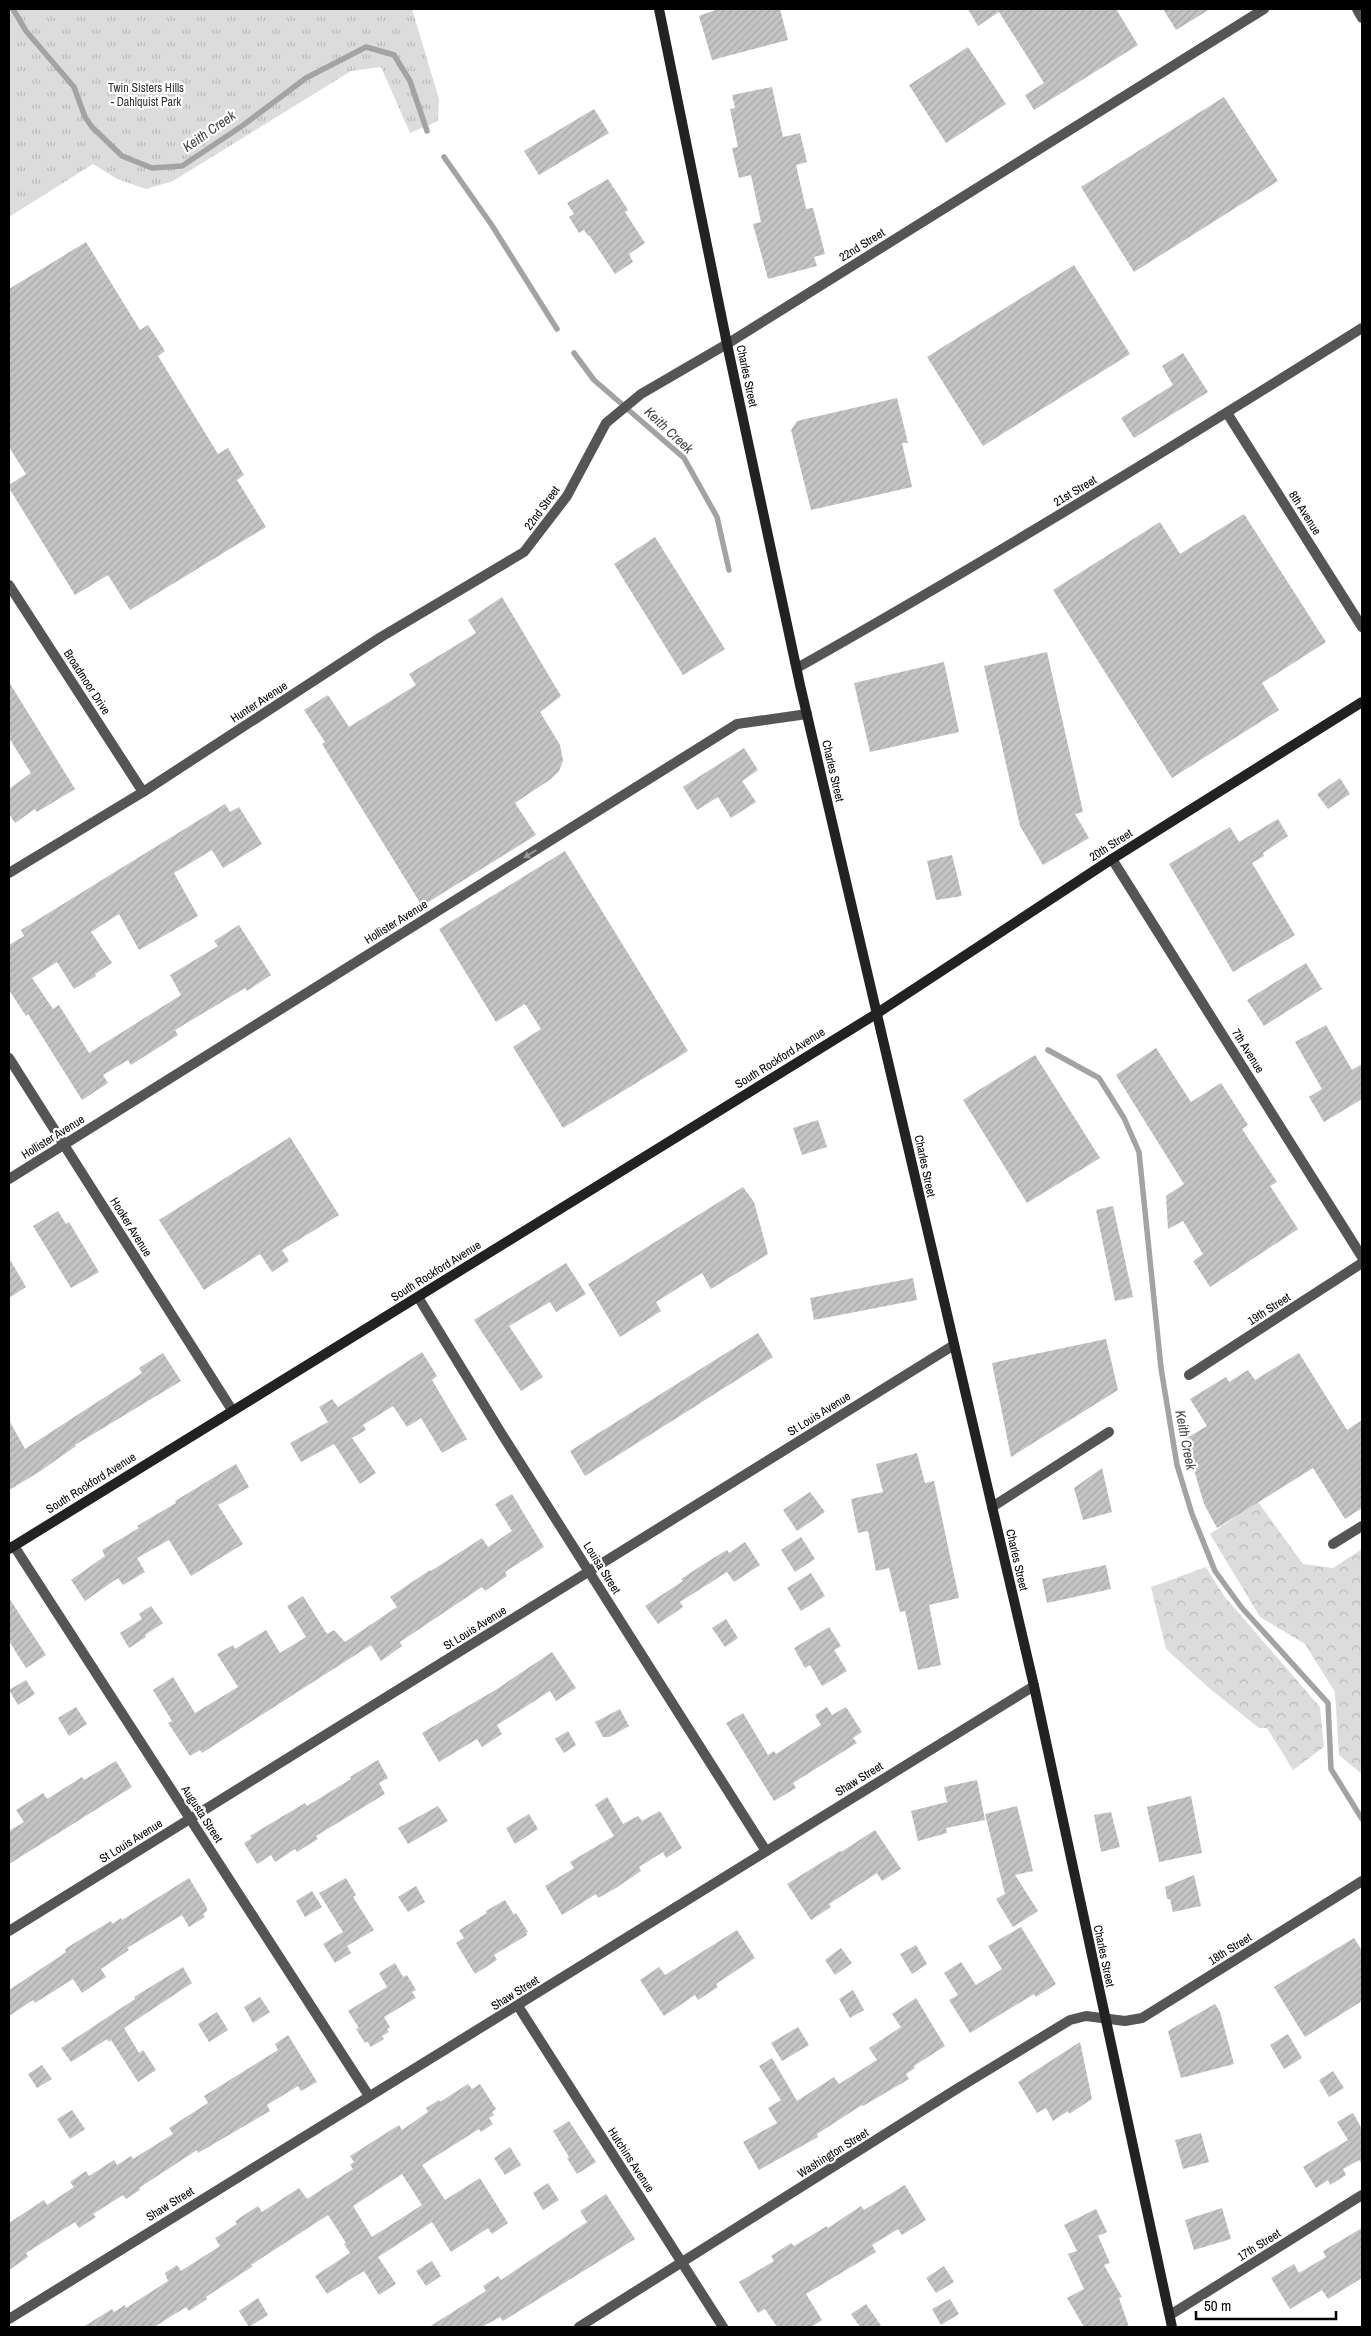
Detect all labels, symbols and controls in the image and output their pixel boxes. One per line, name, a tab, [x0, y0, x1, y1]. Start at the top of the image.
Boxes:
park label: Twin Sisters Hills - Dahlquist Park	[108, 80, 184, 110]
water label: Keith Creek	[179, 106, 240, 156]
street label: 22nd Street	[836, 225, 888, 265]
street label: Charles Street	[733, 344, 761, 409]
water label: Keith Creek	[641, 403, 698, 458]
street label: 21st Street	[1050, 472, 1100, 510]
street label: 22nd Street	[521, 483, 564, 533]
street label: 8th Avenue	[1285, 488, 1325, 538]
street label: Broadmoor Drive	[60, 646, 114, 718]
street label: Hunter Avenue	[227, 678, 291, 726]
street label: Charles Street	[818, 739, 848, 804]
street label: 20th Street	[1086, 825, 1136, 865]
one-way arrow	[524, 849, 537, 858]
street label: Hollister Avenue	[361, 896, 431, 948]
street label: South Rockford Avenue	[732, 1024, 828, 1092]
street label: 7th Avenue	[1228, 1026, 1268, 1076]
street label: Hollister Avenue	[18, 1111, 88, 1163]
street label: Charles Street	[911, 1134, 939, 1199]
street label: Hooker Avenue	[106, 1194, 156, 1260]
street label: South Rockford Avenue	[388, 1237, 484, 1305]
street label: 19th Street	[1244, 1289, 1294, 1329]
street label: St Louis Avenue	[784, 1388, 854, 1440]
water label: Keith Creek	[1171, 1409, 1201, 1473]
street label: South Rockford Avenue	[43, 1449, 139, 1517]
street label: Charles Street	[1002, 1528, 1032, 1593]
street label: Louisa Street	[580, 1539, 624, 1597]
street label: St Louis Avenue	[440, 1602, 510, 1654]
street label: Shaw Street	[832, 1758, 886, 1800]
street label: Augusta Street	[177, 1782, 227, 1846]
street label: St Louis Avenue	[96, 1815, 166, 1867]
street label: Charles Street	[1090, 1924, 1118, 1989]
street label: 18th Street	[1205, 1929, 1255, 1969]
street label: Shaw Street	[488, 1972, 542, 2014]
street label: Hutchins Avenue	[604, 2125, 658, 2195]
street label: Washington Street	[794, 2125, 872, 2181]
street label: Shaw Street	[143, 2183, 197, 2225]
street label: 17th Street	[1234, 2225, 1284, 2265]
scale bar	[1196, 2288, 1336, 2320]
text: 50 m	[1204, 2295, 1231, 2316]

